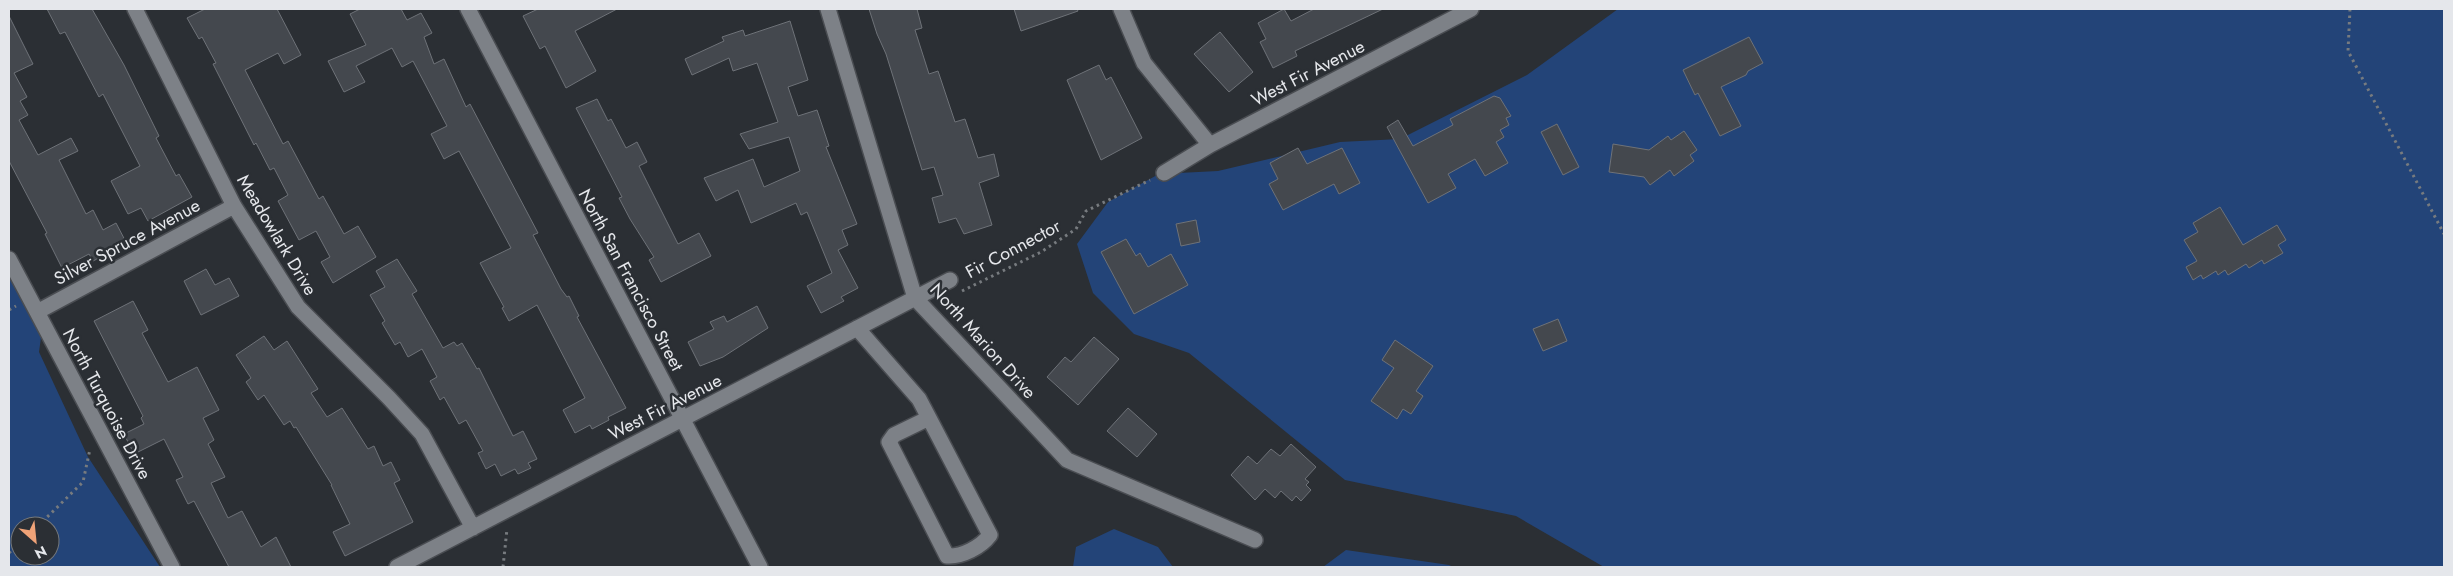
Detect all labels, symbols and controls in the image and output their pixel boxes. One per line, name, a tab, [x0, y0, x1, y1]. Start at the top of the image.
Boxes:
street label: West Fir Avenue	[1247, 33, 1369, 113]
street label: Meadowlark Drive	[231, 170, 323, 300]
street label: North San Francisco Street	[572, 184, 690, 376]
street label: Silver Spruce Avenue	[49, 192, 205, 292]
street label: Fir Connector	[961, 213, 1066, 285]
street label: North Marion Drive	[924, 277, 1042, 405]
street label: North Turquoise Drive	[56, 324, 158, 484]
street label: West Fir Avenue	[604, 367, 726, 447]
north arrow	[10, 516, 60, 566]
text: N	[31, 541, 50, 564]

